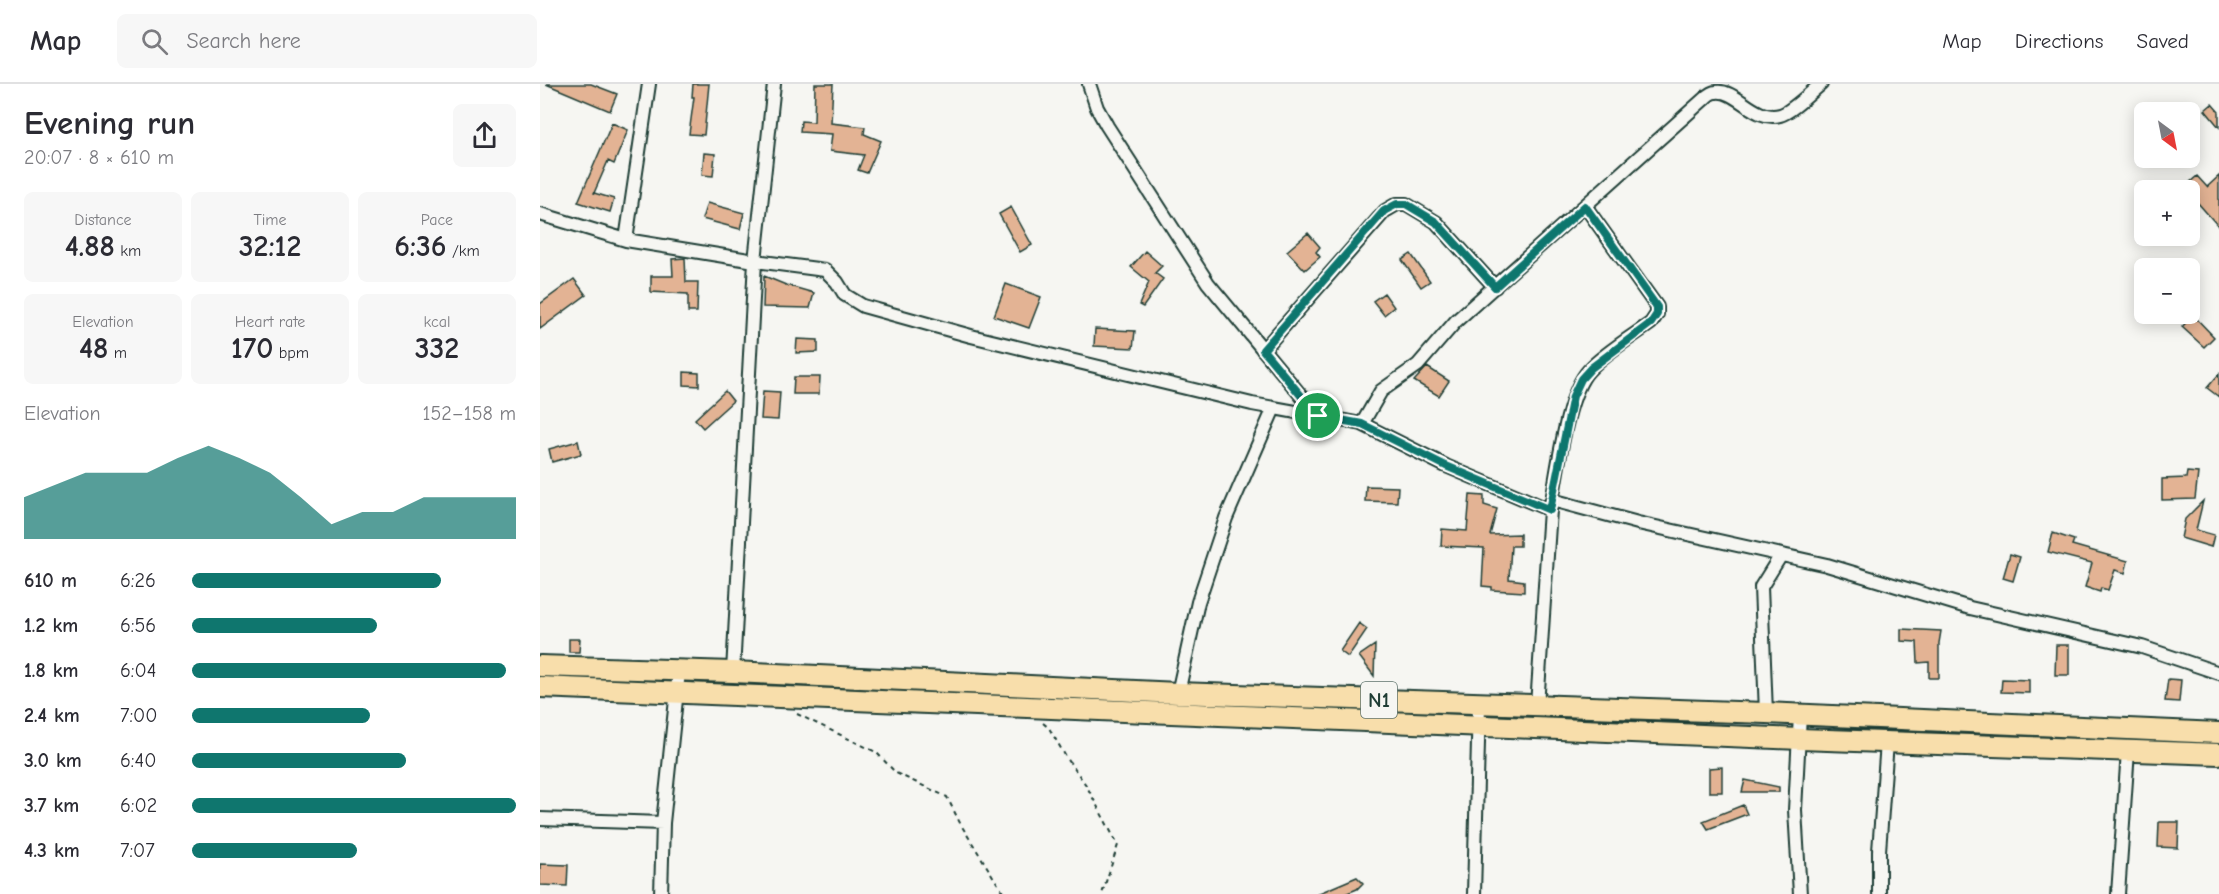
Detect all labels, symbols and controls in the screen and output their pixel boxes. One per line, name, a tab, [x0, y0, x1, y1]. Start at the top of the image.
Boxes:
search box	[117, 14, 537, 68]
text: Map	[30, 25, 81, 57]
icon: search	[138, 25, 171, 58]
text: Search here	[186, 28, 301, 54]
text: Map	[1942, 29, 1982, 53]
text: Directions	[2015, 29, 2104, 53]
text: Saved	[2137, 29, 2189, 53]
north arrow	[2134, 102, 2200, 168]
map controls	[2134, 102, 2200, 324]
text: Evening run	[24, 104, 195, 142]
button: share	[453, 104, 516, 167]
text: 20:07 · 8 × 610 m	[24, 146, 174, 169]
button: +	[2134, 180, 2200, 246]
text: Distance	[74, 211, 132, 229]
text: Time	[253, 211, 287, 229]
text: Pace	[421, 211, 453, 229]
text: 4.88	[65, 229, 115, 264]
text: 32:12	[239, 229, 301, 264]
text: 6:36	[394, 229, 447, 264]
text: km	[115, 242, 141, 260]
text: /km	[447, 242, 480, 260]
button: −	[2134, 258, 2200, 324]
text: Elevation	[72, 313, 134, 331]
text: Heart rate	[235, 313, 305, 331]
text: kcal	[424, 313, 450, 331]
text: 48	[79, 331, 108, 366]
text: 170	[231, 331, 273, 366]
text: 332	[415, 331, 459, 366]
text: m	[108, 344, 127, 362]
text: bpm	[273, 344, 309, 362]
pin	[1292, 390, 1343, 441]
icon: arrive	[1301, 399, 1334, 432]
text: Elevation	[24, 402, 101, 425]
text: 152–158 m	[423, 402, 516, 425]
text: 610 m	[24, 569, 77, 592]
text: 6:26	[120, 569, 156, 592]
text: 1.2 km	[24, 614, 78, 637]
text: 6:56	[120, 614, 156, 637]
text: 1.8 km	[24, 659, 79, 682]
text: 6:04	[120, 659, 156, 682]
road number: N1	[1361, 682, 1397, 718]
text: 2.4 km	[24, 704, 80, 727]
text: 7:00	[120, 704, 157, 727]
text: 3.0 km	[24, 749, 82, 772]
text: 6:40	[120, 749, 156, 772]
text: 3.7 km	[24, 794, 79, 817]
text: 6:02	[120, 794, 157, 817]
text: 4.3 km	[24, 839, 80, 862]
text: 7:07	[120, 839, 155, 862]

